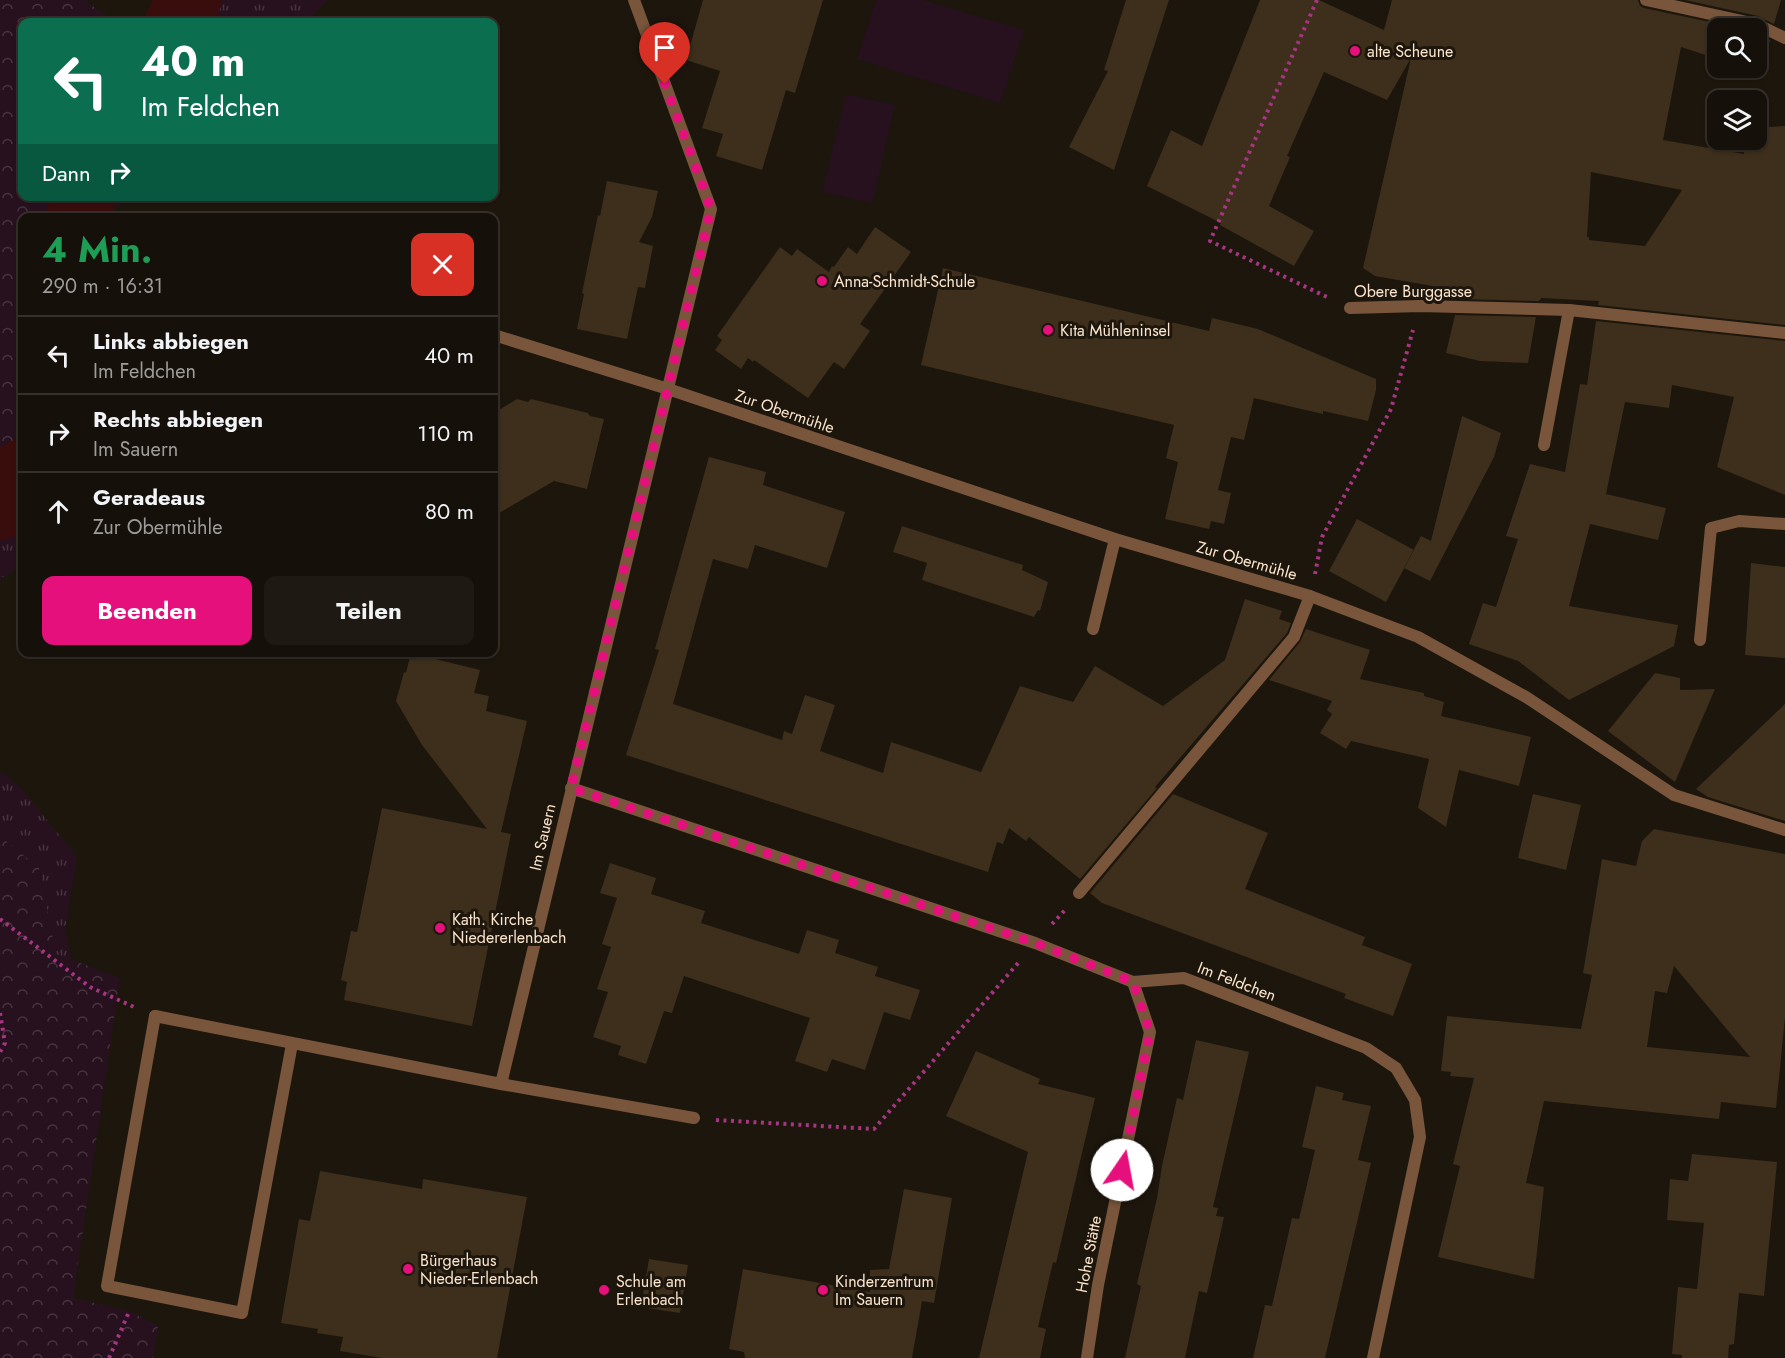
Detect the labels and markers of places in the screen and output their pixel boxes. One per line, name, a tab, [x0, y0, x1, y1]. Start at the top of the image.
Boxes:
pin	[639, 22, 690, 84]
place label: alte Scheune	[1367, 40, 1453, 63]
marker: alte Scheune	[1348, 44, 1362, 58]
place label: Anna-Schmidt-Schule	[834, 270, 975, 293]
marker: Anna-Schmidt-Schule	[815, 274, 829, 288]
place label: Kita Mühleninsel	[1060, 319, 1171, 342]
marker: Kita Mühleninsel	[1041, 323, 1055, 337]
place label: Kath. Kirche Niedererlenbach	[452, 908, 566, 949]
marker: Kath. Kirche Niedererlenbach	[433, 921, 447, 935]
place label: Bürgerhaus Nieder-Erlenbach	[420, 1249, 538, 1290]
marker: Bürgerhaus Nieder-Erlenbach	[401, 1262, 415, 1276]
place label: Schule am Erlenbach	[616, 1270, 686, 1311]
place label: Kinderzentrum Im Sauern	[835, 1270, 934, 1311]
marker: Schule am Erlenbach	[597, 1283, 611, 1297]
marker: Kinderzentrum Im Sauern	[816, 1283, 830, 1297]

